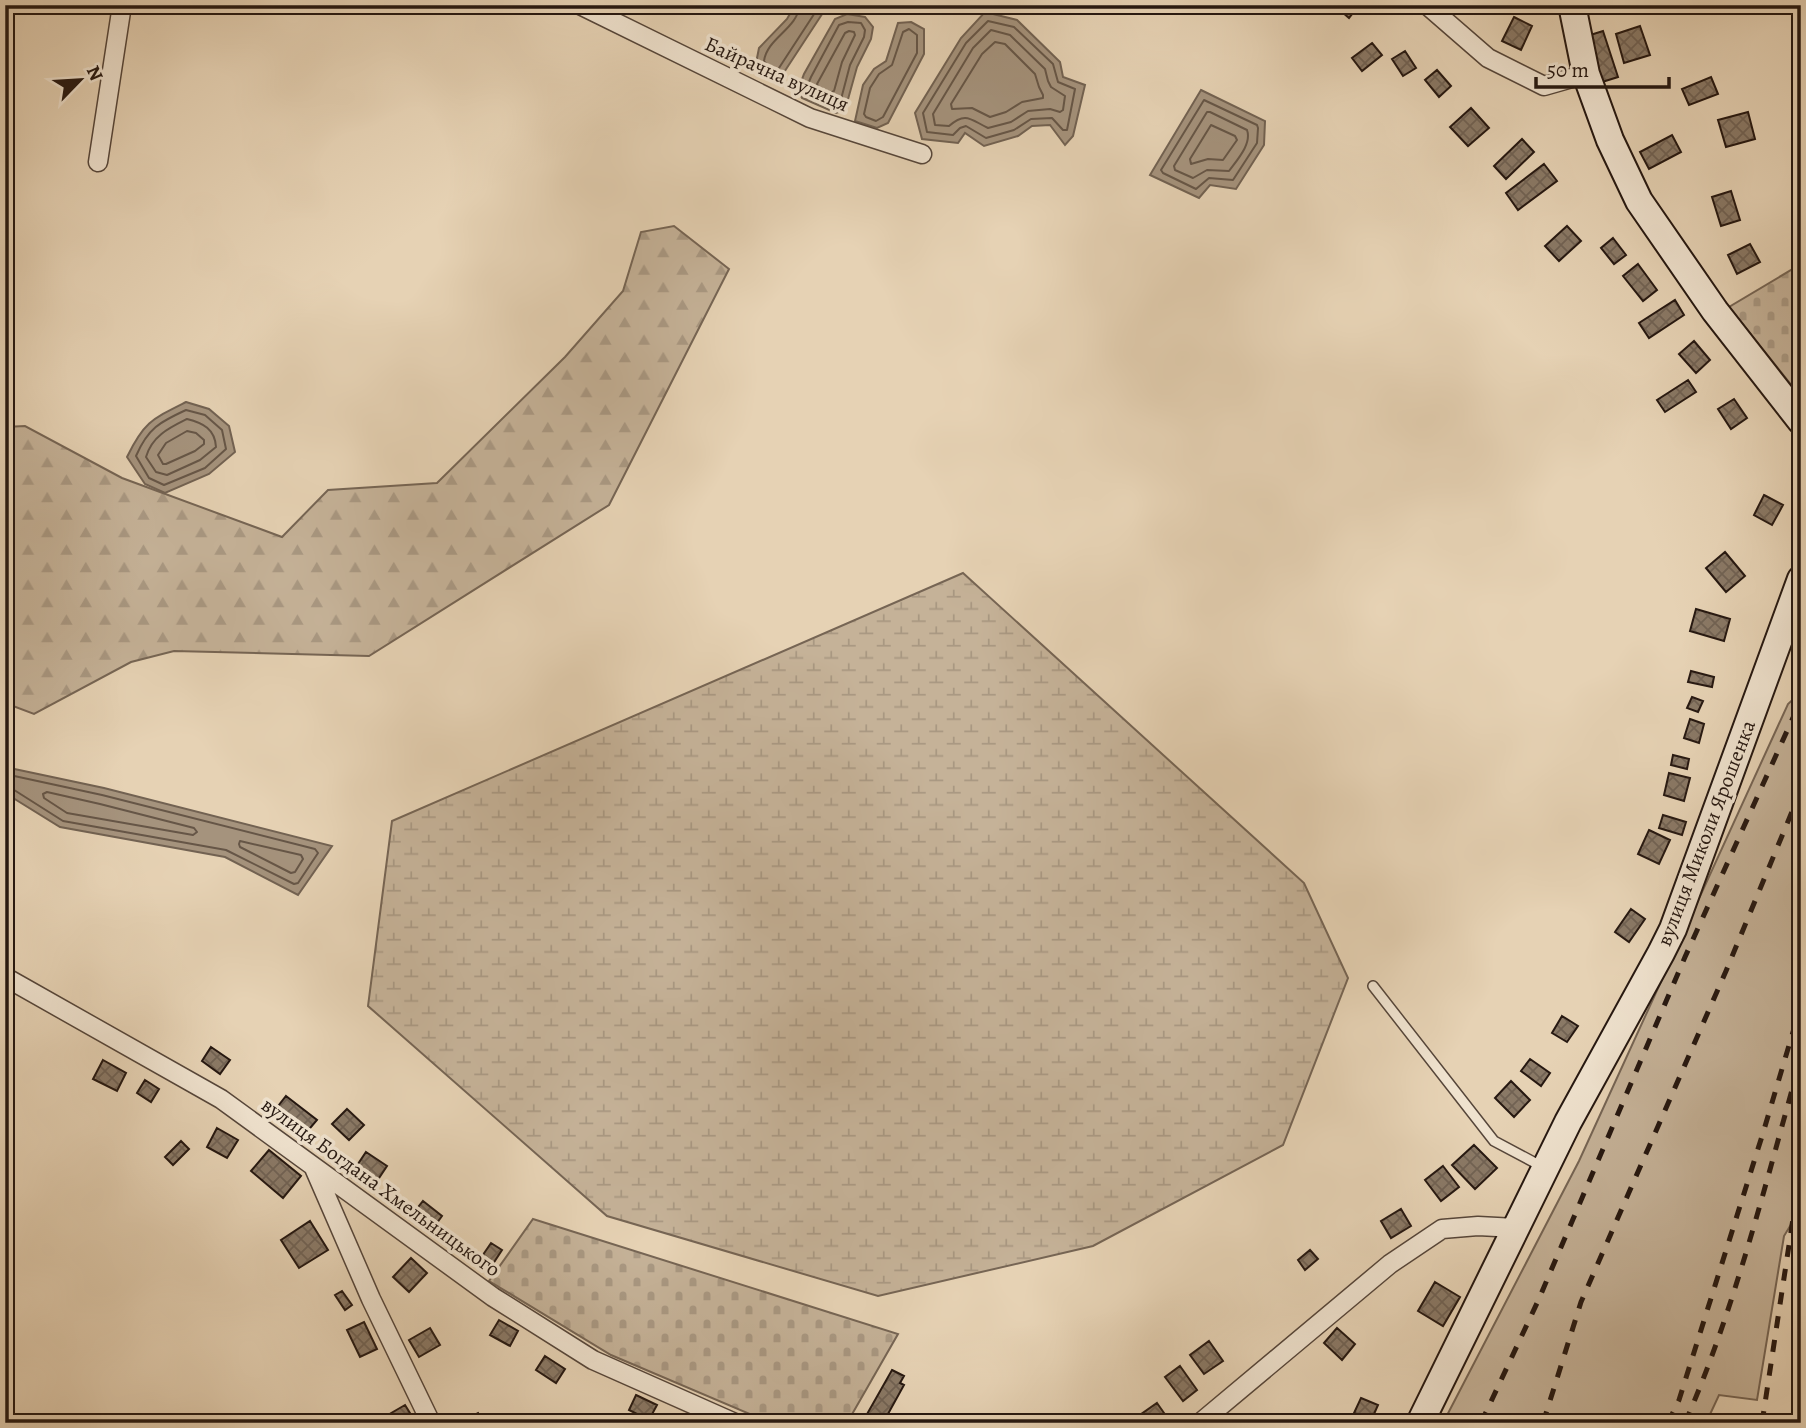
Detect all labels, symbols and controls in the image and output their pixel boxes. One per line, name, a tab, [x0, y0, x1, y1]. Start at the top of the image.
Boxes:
street label: Байрачна вулиця	[700, 30, 854, 118]
north arrow	[46, 46, 116, 116]
scale bar	[1536, 46, 1670, 90]
text: 50 m	[1547, 56, 1589, 84]
text: N	[80, 61, 109, 85]
street label: вулиця Миколи Ярошенка	[1650, 716, 1762, 950]
street label: вулиця Богдана Хмельницького	[256, 1091, 506, 1283]

